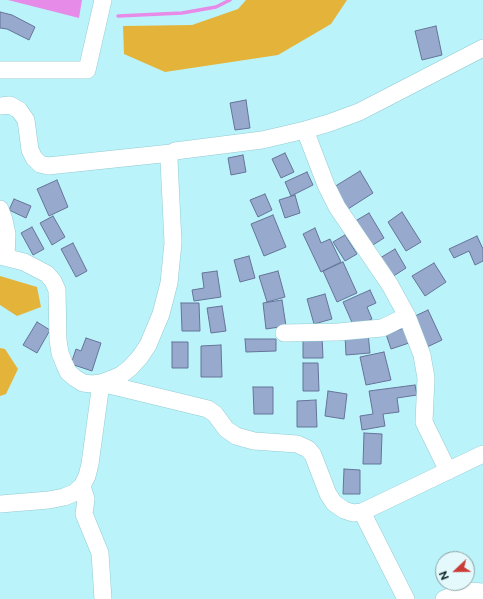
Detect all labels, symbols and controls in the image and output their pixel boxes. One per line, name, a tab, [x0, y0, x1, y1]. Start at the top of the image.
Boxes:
north arrow	[435, 551, 475, 591]
text: N	[437, 569, 452, 582]

